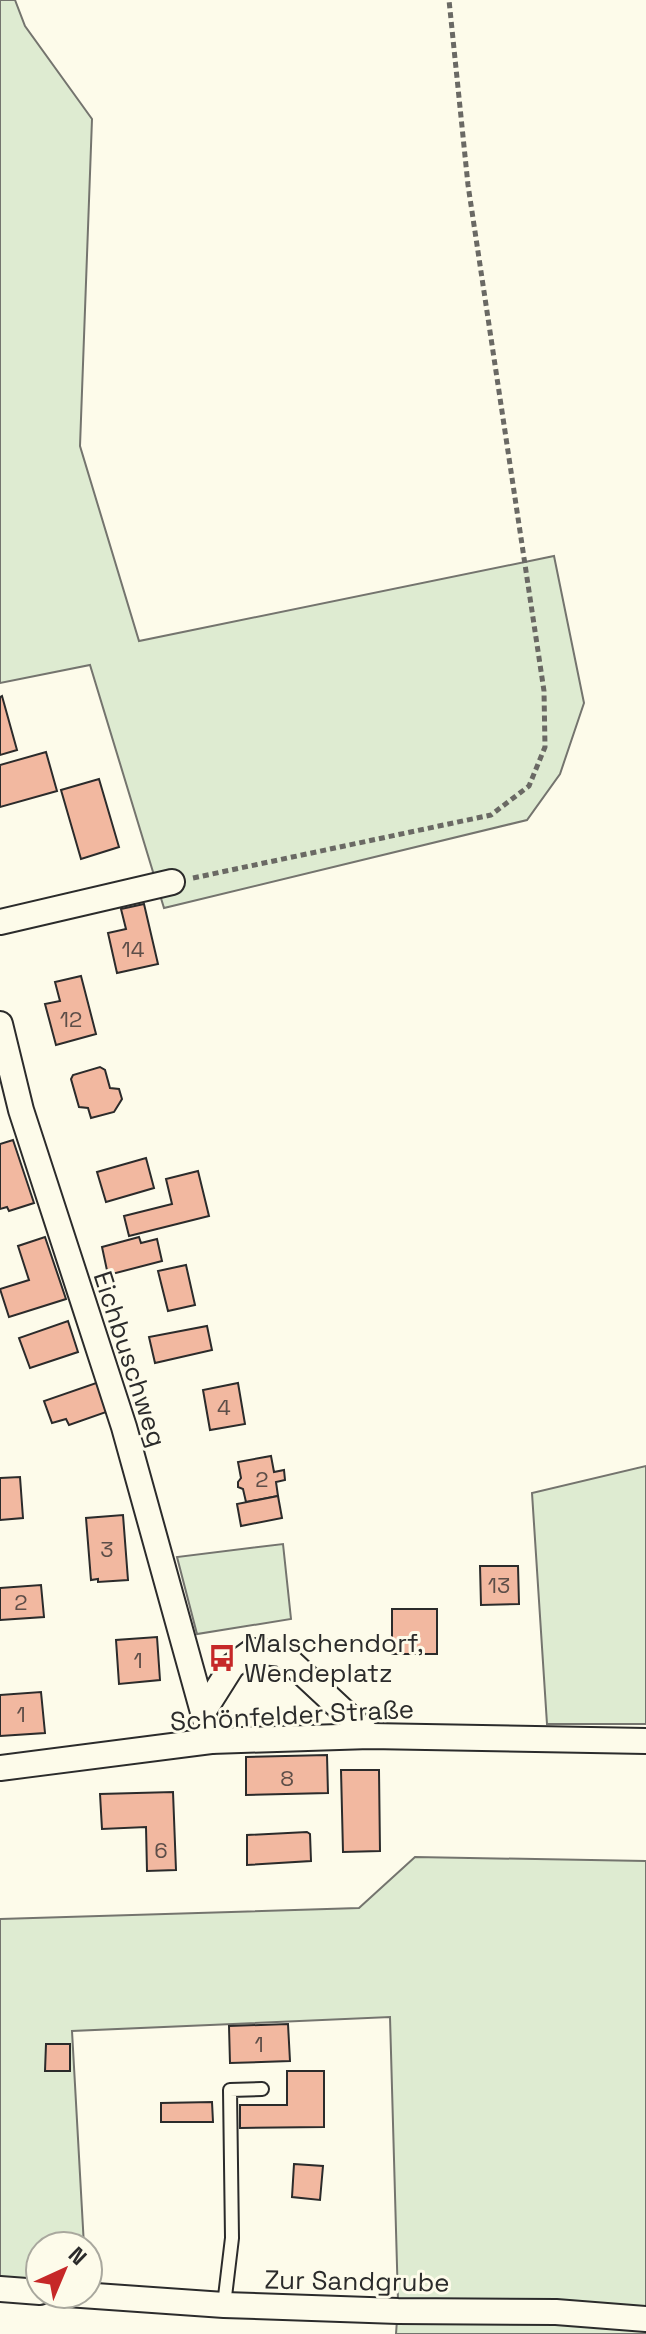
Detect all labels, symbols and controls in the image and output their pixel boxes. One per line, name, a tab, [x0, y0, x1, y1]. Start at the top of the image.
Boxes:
house number: 14	[122, 935, 145, 963]
house number: 12	[60, 1005, 82, 1033]
street label: Eichbuschweg	[86, 1267, 174, 1451]
house number: 4	[217, 1393, 231, 1421]
house number: 2	[255, 1465, 269, 1493]
house number: 3	[100, 1535, 114, 1563]
house number: 13	[488, 1571, 510, 1599]
house number: 2	[14, 1588, 28, 1616]
place label: Malschendorf, Wendeplatz	[244, 1626, 423, 1690]
bus stop icon: Malschendorf, Wendeplatz	[207, 1643, 237, 1673]
house number: 1	[133, 1646, 143, 1674]
street label: Schönfelder Straße	[169, 1692, 415, 1738]
house number: 1	[16, 1700, 26, 1728]
house number: 8	[280, 1764, 294, 1792]
house number: 6	[154, 1836, 168, 1864]
house number: 1	[254, 2030, 264, 2058]
north arrow	[24, 2230, 104, 2310]
text: N	[63, 2240, 93, 2271]
street label: Zur Sandgrube	[264, 2262, 450, 2300]

